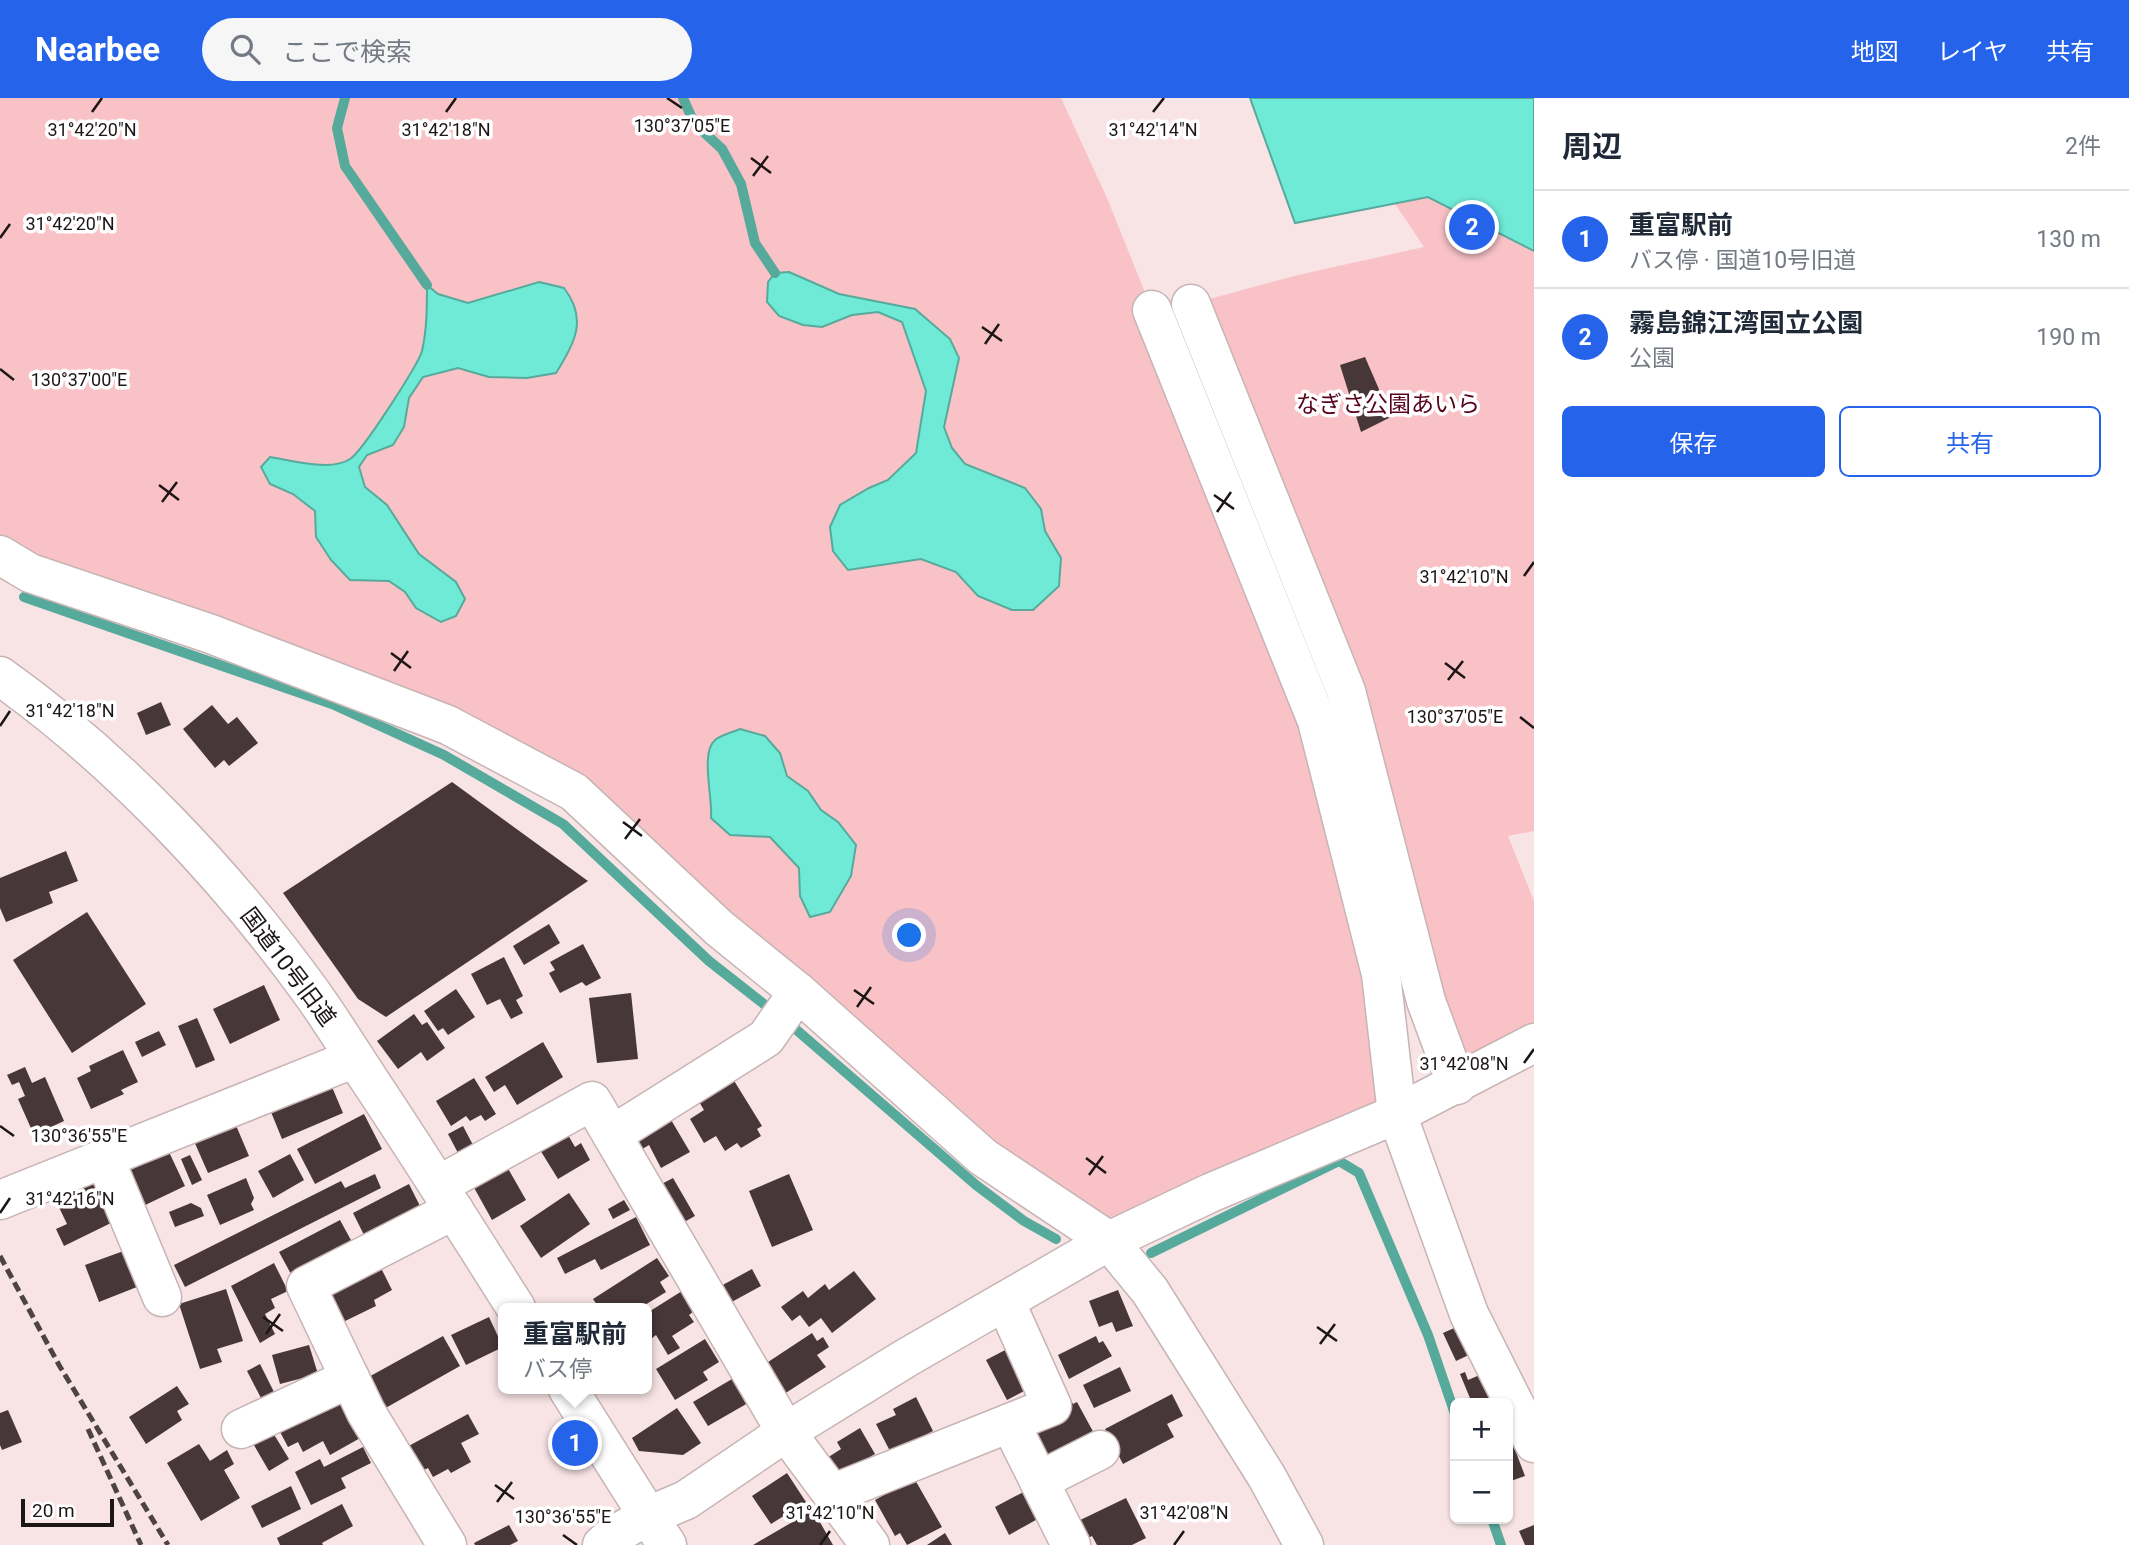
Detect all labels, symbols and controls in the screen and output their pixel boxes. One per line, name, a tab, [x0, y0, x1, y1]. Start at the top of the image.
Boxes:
search box	[202, 18, 692, 81]
text: Nearbee	[35, 30, 160, 69]
icon: search	[226, 30, 264, 68]
text: ここで検索	[282, 37, 412, 67]
text: 地図	[1851, 38, 1899, 66]
text: レイヤ	[1937, 38, 2008, 66]
text: 共有	[2046, 38, 2094, 66]
text: 130°37'05"E	[634, 115, 730, 136]
text: 31°42'20"N	[47, 119, 137, 140]
text: 31°42'18"N	[401, 119, 491, 140]
text: 31°42'14"N	[1108, 119, 1198, 140]
text: 周辺	[1562, 129, 1622, 164]
text: 2件	[2065, 133, 2101, 160]
pin: 2	[1449, 201, 1495, 253]
text: 重富駅前	[1629, 210, 1733, 240]
text: 31°42'20"N	[25, 213, 115, 234]
text: 1	[1578, 226, 1592, 253]
text: 130 m	[2036, 226, 2101, 253]
text: バス停 · 国道10号旧道	[1629, 247, 1856, 274]
text: 霧島錦江湾国立公園	[1629, 308, 1863, 338]
text: 2	[1578, 324, 1592, 351]
text: 190 m	[2036, 324, 2101, 351]
text: 公園	[1629, 345, 1675, 372]
text: 130°37'00"E	[31, 369, 127, 390]
park label: なぎさ公園あいら	[1296, 391, 1480, 418]
button: 保存	[1562, 406, 1825, 477]
button: 共有	[1839, 406, 2101, 477]
text: 31°42'10"N	[1419, 566, 1509, 587]
text: 31°42'18"N	[25, 700, 115, 721]
text: 130°37'05"E	[1407, 706, 1503, 727]
street label: 国道10号旧道	[235, 903, 341, 1031]
your location	[892, 918, 926, 952]
text: 31°42'08"N	[1419, 1053, 1509, 1074]
text: 130°36'55"E	[31, 1125, 127, 1146]
text: 31°42'16"N	[25, 1188, 115, 1209]
popup	[498, 1303, 652, 1394]
text: 重富駅前	[523, 1319, 627, 1349]
text: バス停	[523, 1356, 592, 1383]
map controls	[1450, 1398, 1513, 1524]
button: +	[1450, 1398, 1513, 1461]
pin: 1	[552, 1417, 598, 1469]
button: −	[1450, 1461, 1513, 1524]
scale bar	[21, 1496, 114, 1528]
text: 20 m	[32, 1499, 75, 1522]
text: 31°42'10"N	[785, 1502, 875, 1523]
text: 31°42'08"N	[1139, 1502, 1229, 1523]
text: 130°36'55"E	[515, 1506, 611, 1527]

